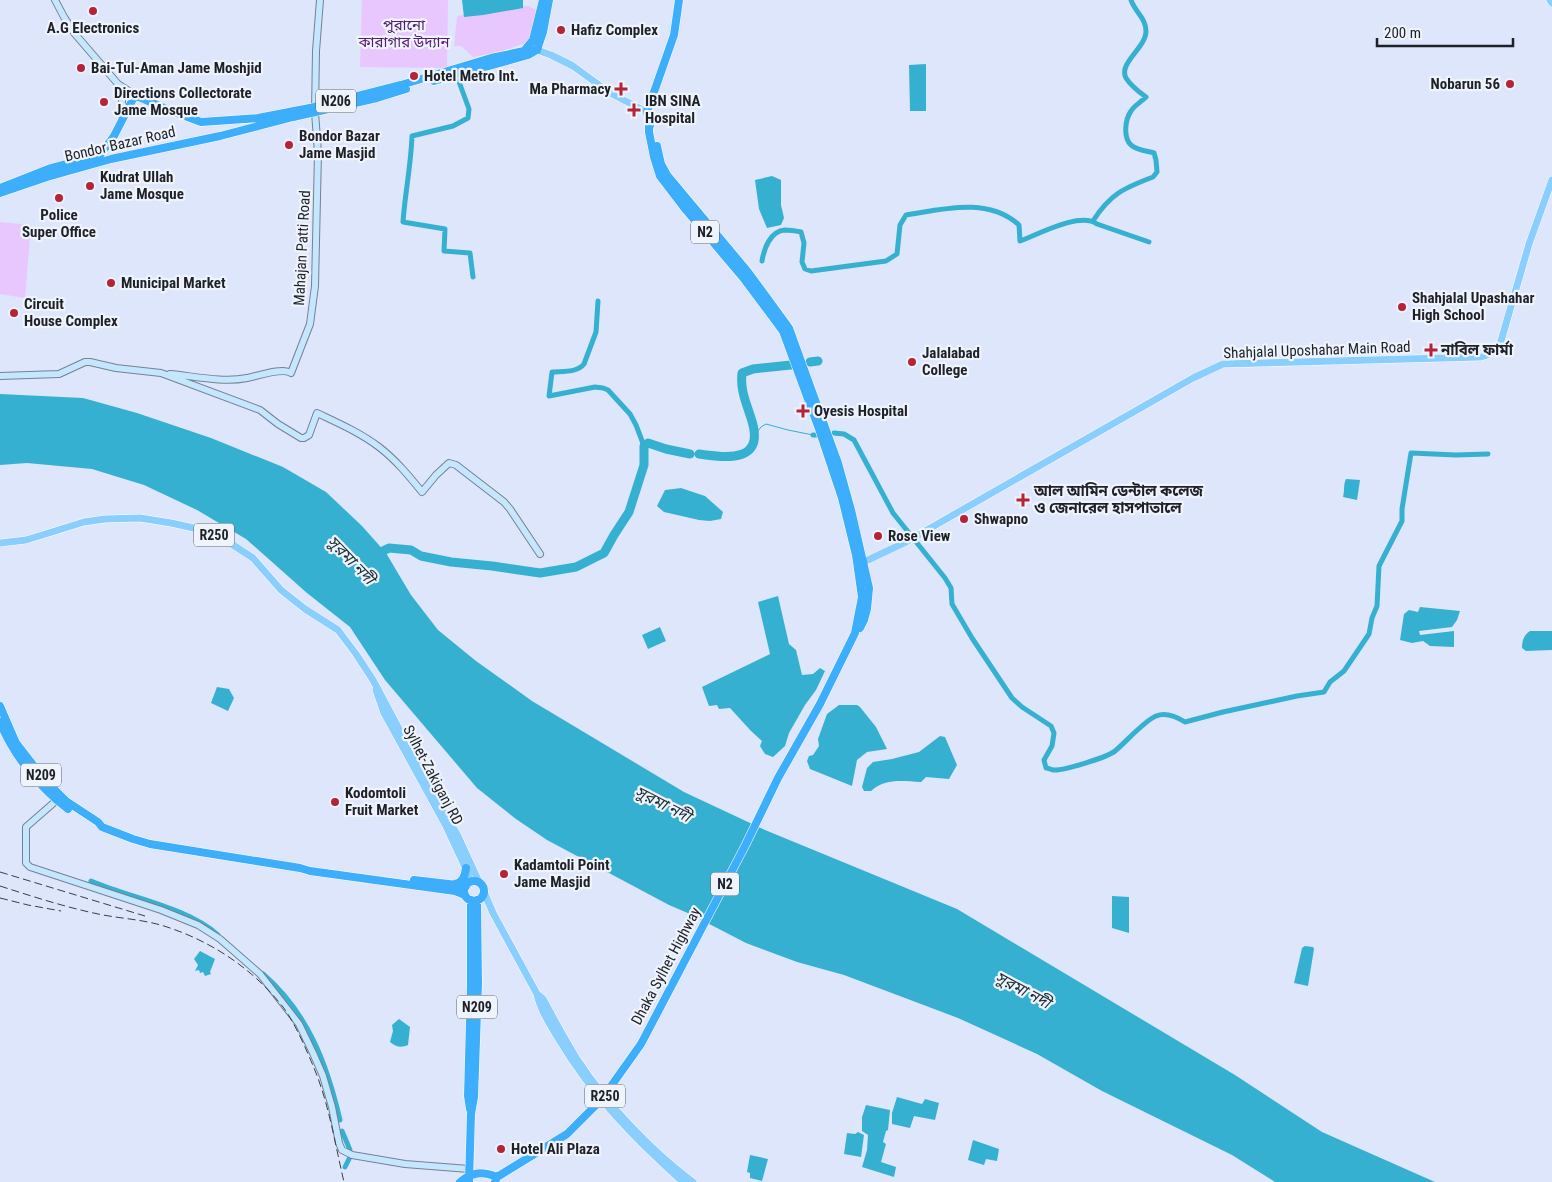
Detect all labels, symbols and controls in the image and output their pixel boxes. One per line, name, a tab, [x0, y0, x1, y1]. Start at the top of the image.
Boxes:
marker: A.G Electronics	[87, 5, 99, 17]
scale bar	[1377, 15, 1513, 47]
park label: পুরানো কারাগার উদ্যান	[357, 16, 451, 51]
place label: A.G Electronics	[47, 19, 139, 37]
place label: Hafiz Complex	[571, 21, 658, 39]
marker: Hafiz Complex	[555, 24, 567, 36]
text: 200 m	[1384, 24, 1421, 42]
place label: Bai-Tul-Aman Jame Moshjid	[91, 59, 262, 77]
marker: Bai-Tul-Aman Jame Moshjid	[75, 62, 87, 74]
place label: Hotel Metro Int.	[424, 67, 519, 85]
marker: Hotel Metro Int.	[408, 70, 420, 82]
place label: Nobarun 56	[1431, 75, 1500, 93]
marker: Nobarun 56	[1504, 78, 1516, 90]
place label: Ma Pharmacy	[529, 80, 611, 98]
marker: Ma Pharmacy	[615, 83, 627, 95]
place label: Directions Collectorate Jame Mosque	[114, 84, 252, 119]
road number: N206	[316, 90, 356, 112]
place label: IBN SINA Hospital	[645, 92, 701, 127]
marker: Directions Collectorate Jame Mosque	[98, 96, 110, 108]
marker: IBN SINA Hospital	[627, 103, 641, 117]
street label: Bondor Bazar Road	[63, 122, 177, 166]
place label: Bondor Bazar Jame Masjid	[299, 127, 380, 162]
marker: Bondor Bazar Jame Masjid	[283, 139, 295, 151]
place label: Kudrat Ullah Jame Mosque	[100, 168, 184, 203]
marker: Kudrat Ullah Jame Mosque	[84, 180, 96, 192]
street label: Mahajan Patti Road	[290, 190, 314, 306]
marker: Police Super Office	[53, 192, 65, 204]
place label: Police Super Office	[22, 206, 96, 241]
road number: N2	[691, 220, 719, 243]
place label: Municipal Market	[121, 274, 226, 292]
marker: Municipal Market	[105, 277, 117, 289]
place label: Shahjalal Upashahar High School	[1412, 289, 1535, 324]
place label: Circuit House Complex	[24, 295, 118, 330]
marker: Shahjalal Upashahar High School	[1396, 301, 1408, 313]
marker: Circuit House Complex	[8, 307, 20, 319]
street label: Shahjalal Uposhahar Main Road	[1223, 338, 1411, 362]
place label: নাবিল ফার্মা	[1440, 340, 1514, 359]
place label: Jalalabad College	[922, 344, 980, 379]
marker: নাবিল ফার্মা	[1425, 344, 1437, 356]
marker: Jalalabad College	[906, 356, 918, 368]
place label: Oyesis Hospital	[814, 402, 908, 420]
marker: Oyesis Hospital	[796, 404, 810, 418]
place label: আল আমিন ডেন্টাল কলেজ ও জেনারেল হাসপাতালে	[1033, 482, 1204, 517]
marker: আল আমিন ডেন্টাল কলেজ ও জেনারেল হাসপাতালে	[1016, 493, 1030, 507]
place label: Shwapno	[974, 510, 1028, 528]
marker: Shwapno	[958, 513, 970, 525]
road number: R250	[194, 524, 234, 546]
place label: Rose View	[888, 527, 951, 545]
marker: Rose View	[872, 530, 884, 542]
water label: সুরমা নদী	[323, 532, 381, 590]
street label: Sylhet-Zakiganj RD	[399, 722, 467, 828]
road number: N209	[21, 764, 61, 786]
water label: সুরমা নদী	[632, 782, 696, 827]
place label: Kodomtoli Fruit Market	[345, 784, 419, 819]
marker: Kodomtoli Fruit Market	[329, 796, 341, 808]
place label: Kadamtoli Point Jame Masjid	[514, 856, 610, 891]
marker: Kadamtoli Point Jame Masjid	[498, 868, 510, 880]
road number: N2	[711, 872, 739, 896]
street label: Dhaka Sylhet Highway	[627, 904, 705, 1028]
water label: সুরমা নদী	[992, 968, 1056, 1014]
road number: N209	[457, 996, 497, 1019]
road number: R250	[585, 1084, 625, 1108]
place label: Hotel Ali Plaza	[511, 1140, 600, 1158]
marker: Hotel Ali Plaza	[495, 1143, 507, 1155]

